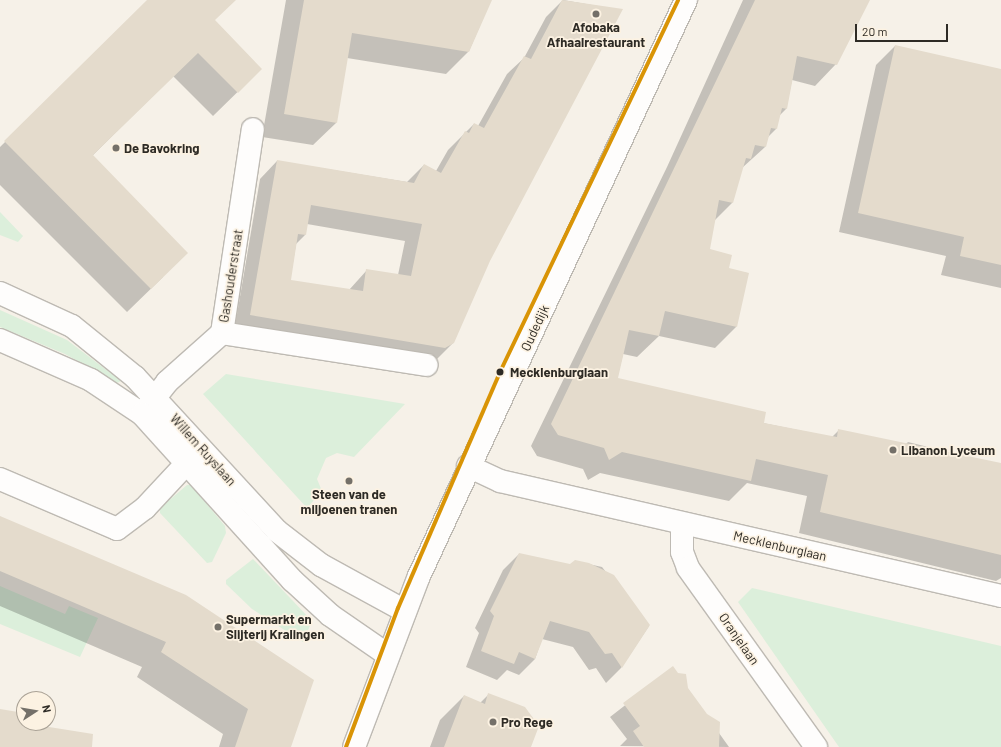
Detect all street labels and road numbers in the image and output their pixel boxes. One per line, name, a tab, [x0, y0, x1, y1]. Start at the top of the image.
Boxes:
street label: Gashouderstraat	[216, 228, 246, 324]
street label: Oudedijk	[518, 302, 552, 354]
street label: Willem Ruyslaan	[167, 411, 239, 489]
street label: Mecklenburglaan	[732, 528, 828, 564]
street label: Oranjelaan	[715, 610, 763, 668]

